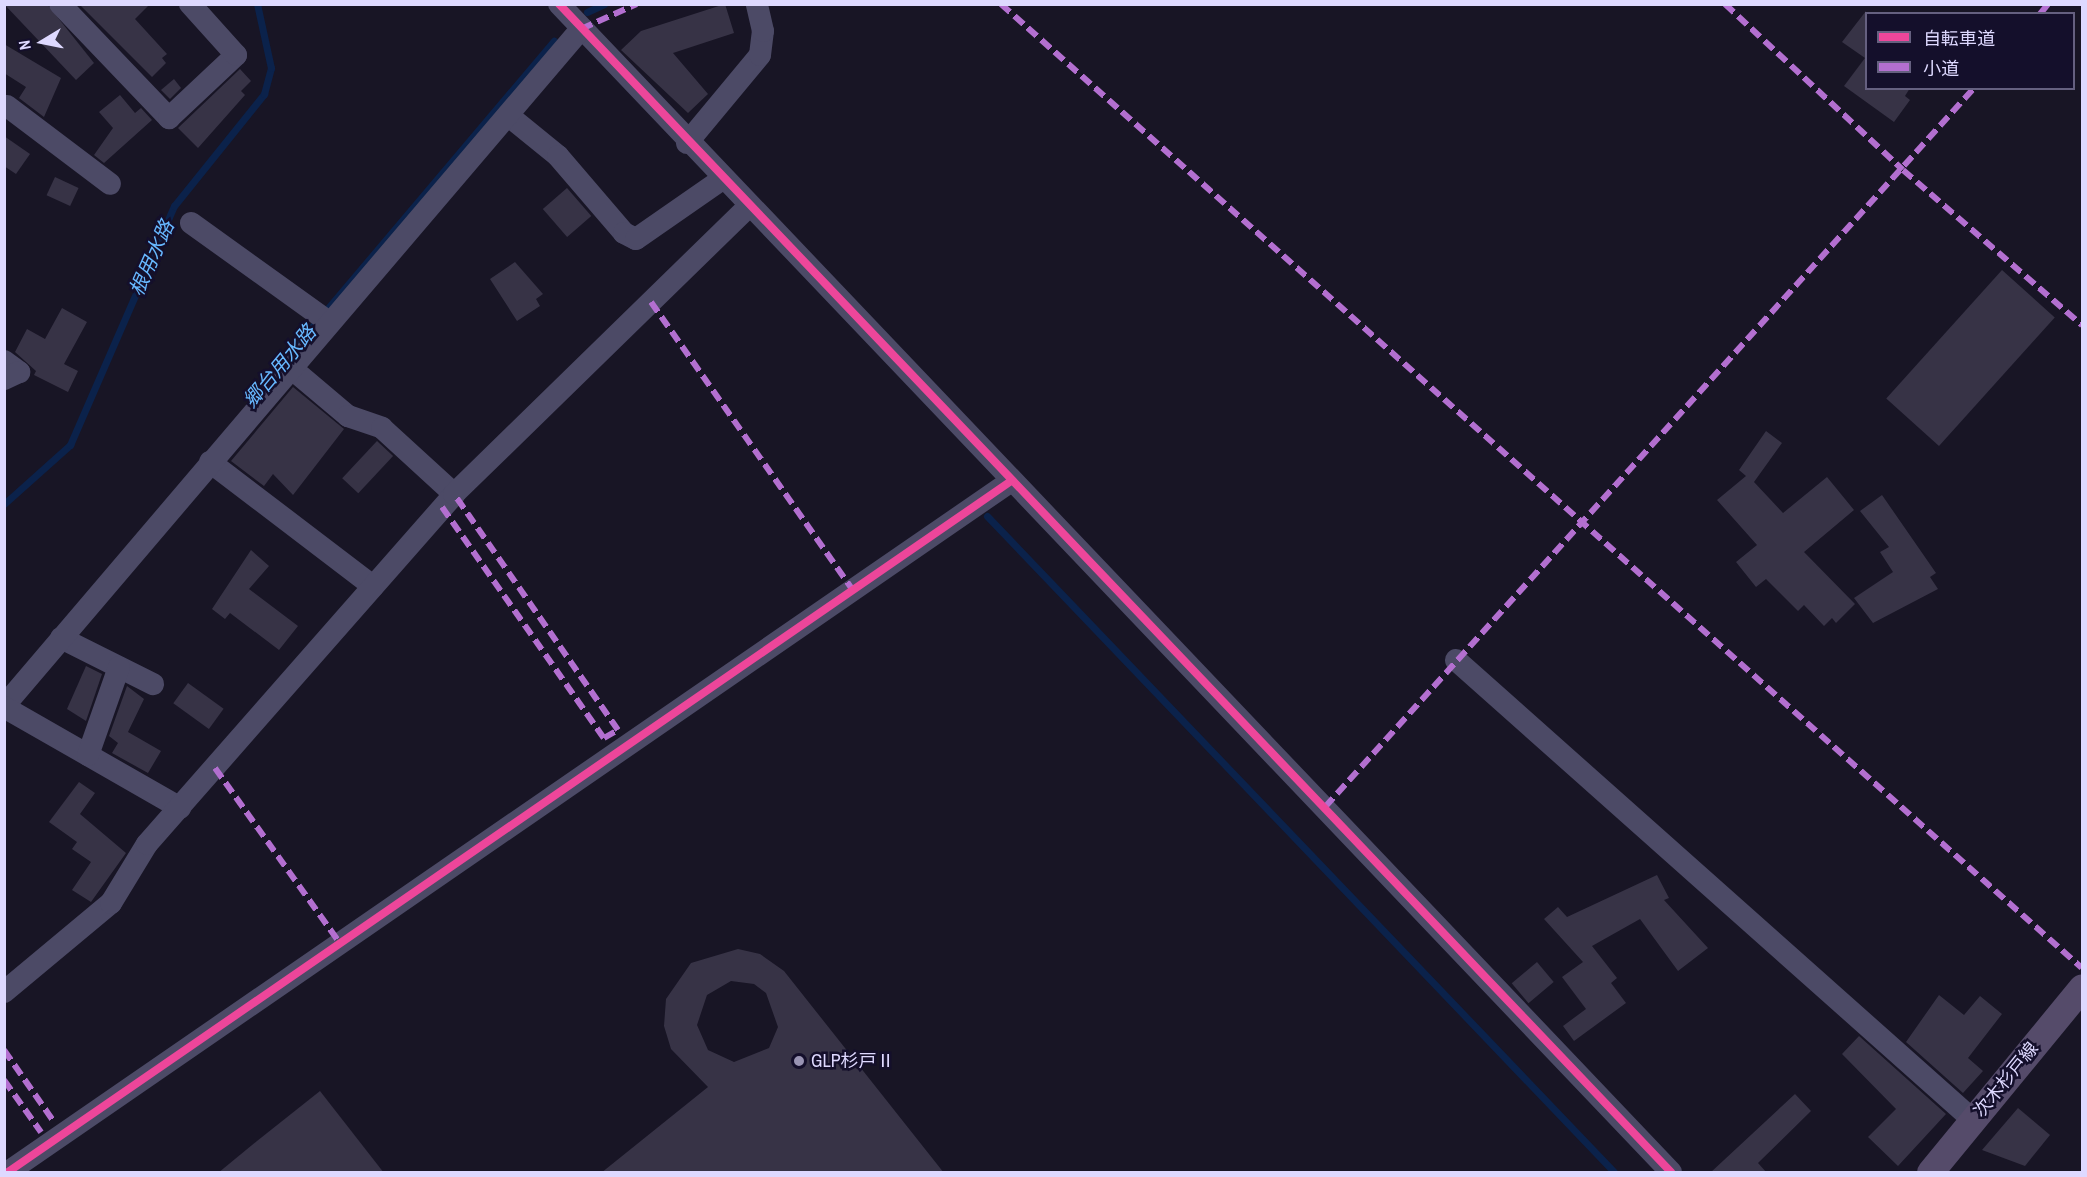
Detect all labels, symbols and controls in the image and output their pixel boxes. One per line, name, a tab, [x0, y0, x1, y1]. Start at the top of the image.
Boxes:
north arrow	[12, 12, 72, 72]
legend	[1865, 12, 2075, 90]
text: 自転車道	[1923, 26, 1995, 51]
text: N	[13, 39, 36, 52]
text: 小道	[1923, 56, 1959, 81]
water label: 根用水路	[124, 217, 178, 299]
water label: 郷台用水路	[238, 320, 320, 412]
street label: 次木杉戸線	[1969, 1038, 2043, 1122]
place label: GLP杉戸Ⅱ	[811, 1050, 895, 1072]
marker: GLP杉戸Ⅱ	[792, 1054, 806, 1068]

